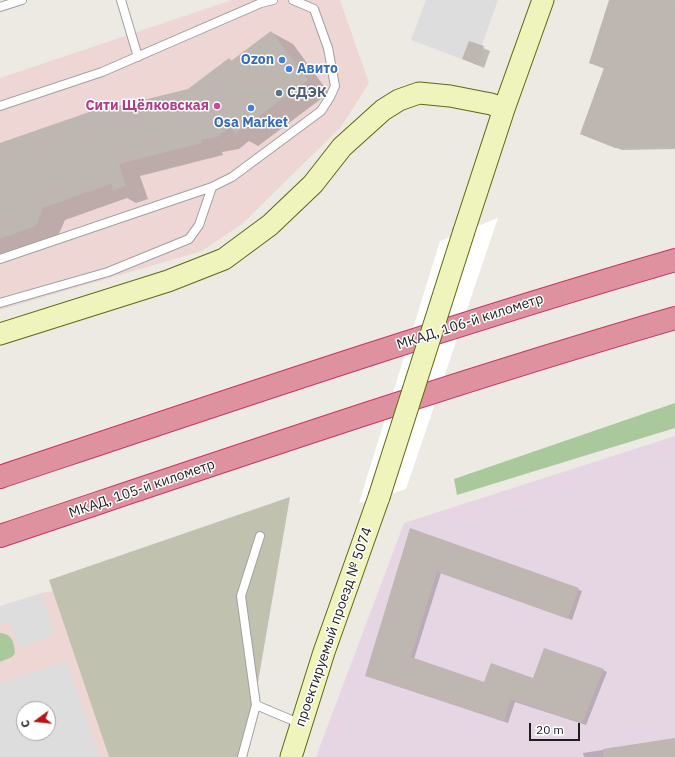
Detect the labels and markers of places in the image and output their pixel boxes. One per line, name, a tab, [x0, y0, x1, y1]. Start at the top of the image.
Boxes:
place label: Ozon	[241, 52, 274, 68]
marker: Ozon	[277, 55, 287, 65]
place label: Авито	[297, 61, 338, 77]
marker: Авито	[284, 64, 294, 74]
place label: СДЭК	[287, 85, 326, 101]
marker: СДЭК	[274, 88, 284, 98]
place label: Сити Щёлковская	[85, 98, 209, 114]
marker: Сити Щёлковская	[212, 101, 222, 111]
marker: Osa Market	[246, 103, 256, 113]
place label: Osa Market	[214, 115, 288, 131]

